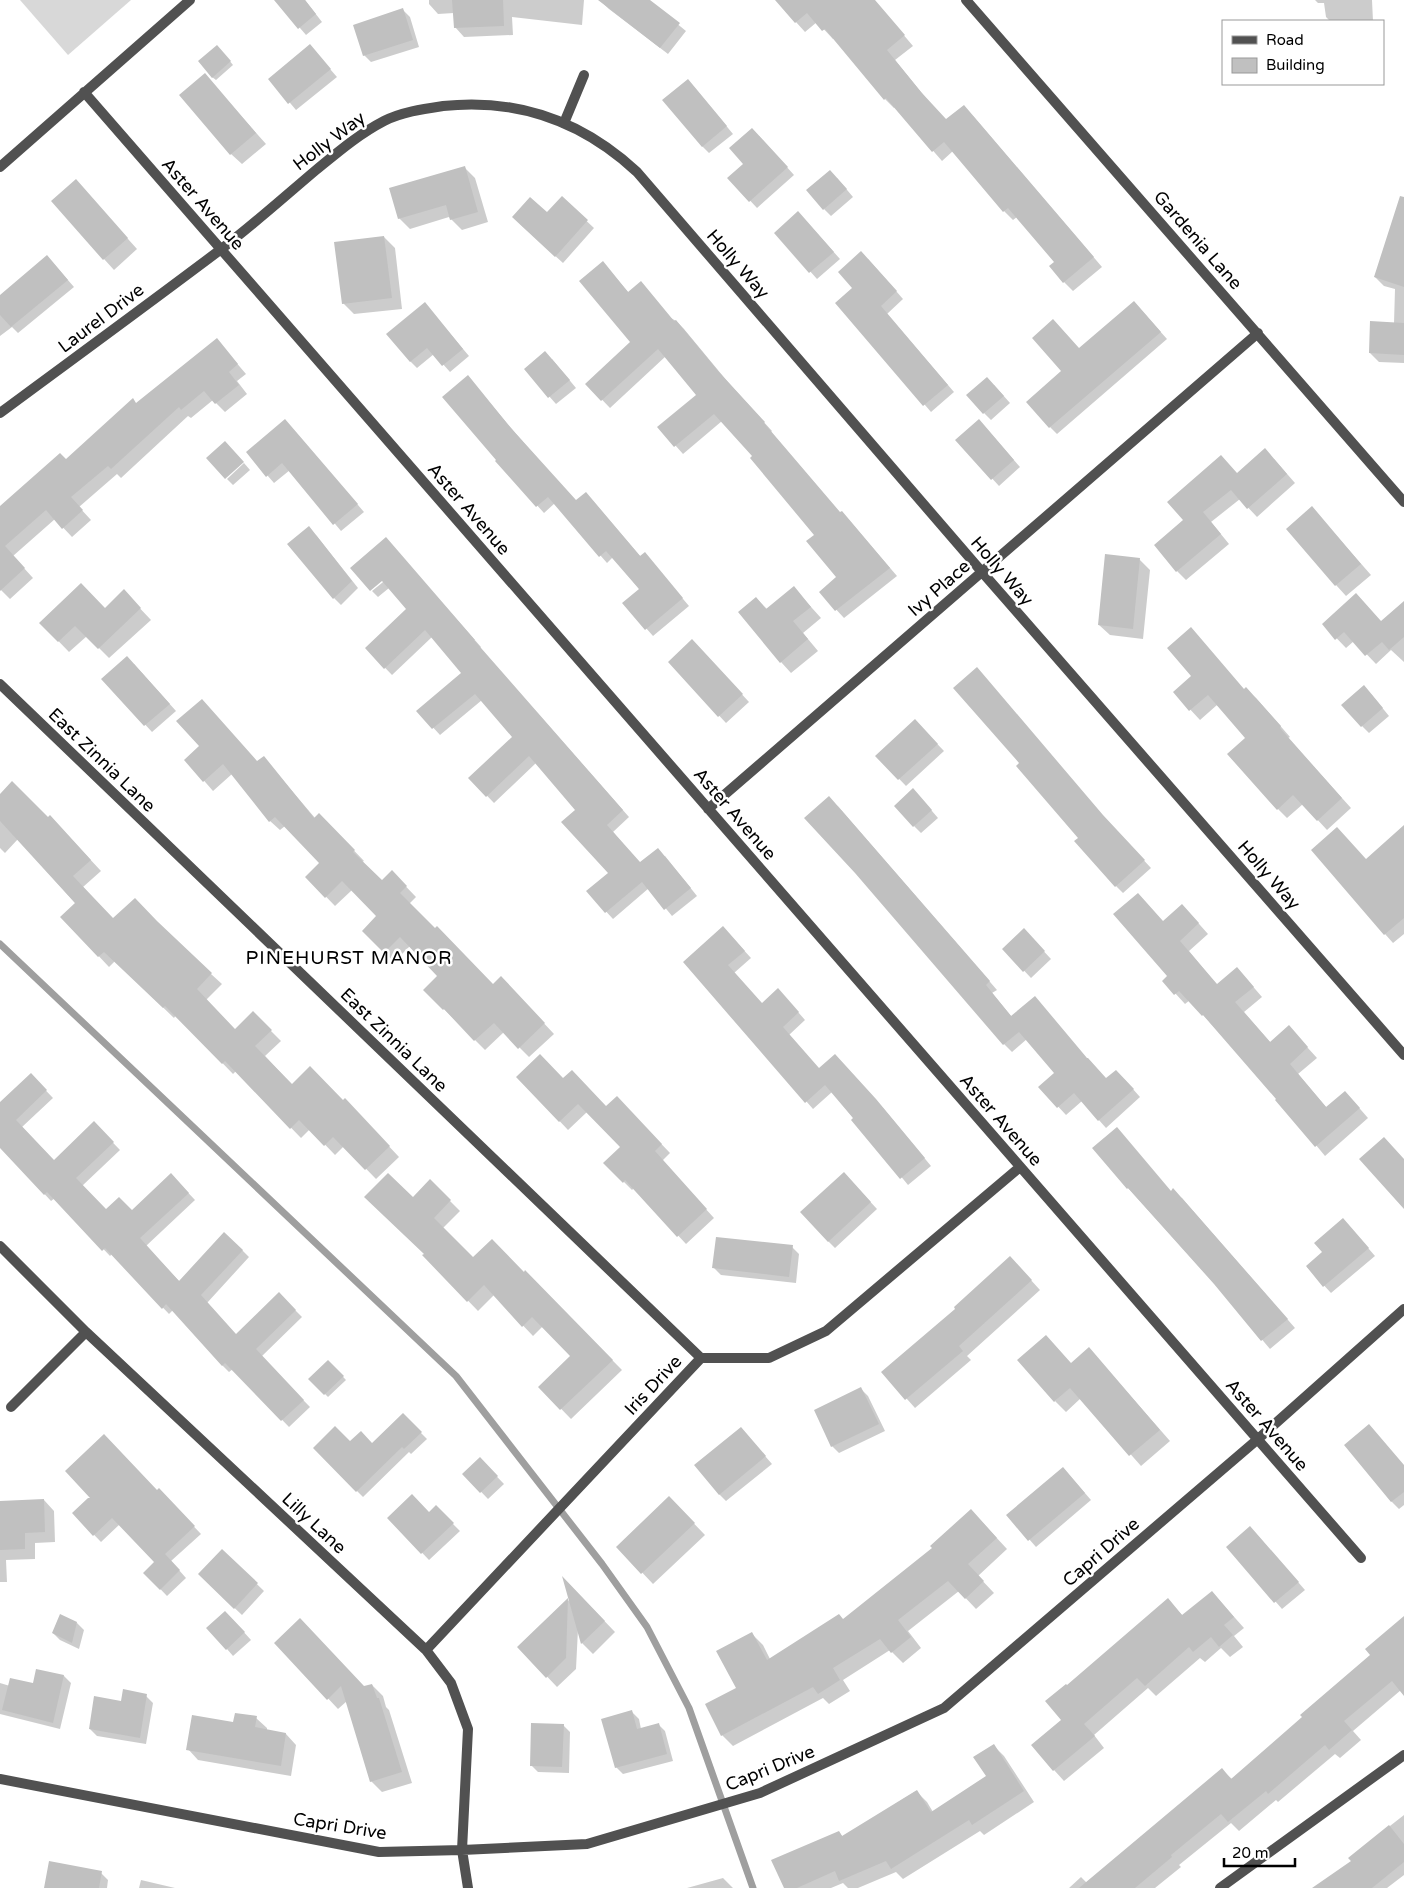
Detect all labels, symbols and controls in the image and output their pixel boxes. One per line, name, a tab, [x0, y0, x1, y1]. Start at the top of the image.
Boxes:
legend	[1222, 20, 1384, 85]
text: Road	[1266, 31, 1304, 49]
text: Building	[1266, 56, 1325, 74]
street label: Holly Way	[289, 107, 370, 175]
street label: Aster Avenue	[157, 153, 249, 255]
street label: Gardenia Lane	[1149, 186, 1247, 294]
street label: Holly Way	[702, 225, 774, 303]
street label: Laurel Drive	[54, 279, 148, 357]
street label: Aster Avenue	[423, 458, 515, 560]
street label: Holly Way	[966, 532, 1038, 610]
street label: Ivy Place	[903, 555, 975, 621]
street label: East Zinnia Lane	[44, 703, 160, 817]
street label: Aster Avenue	[689, 763, 781, 865]
street label: Holly Way	[1233, 836, 1305, 914]
district label: PINEHURST MANOR	[245, 947, 453, 969]
street label: East Zinnia Lane	[336, 983, 452, 1097]
street label: Aster Avenue	[955, 1069, 1047, 1171]
street label: Iris Drive	[620, 1350, 686, 1420]
street label: Aster Avenue	[1221, 1374, 1313, 1476]
street label: Lilly Lane	[277, 1488, 351, 1558]
street label: Capri Drive	[1058, 1513, 1144, 1591]
street label: Capri Drive	[722, 1740, 818, 1796]
street label: Capri Drive	[292, 1808, 388, 1844]
scale bar	[1224, 1836, 1295, 1868]
text: 20 m	[1232, 1844, 1269, 1862]

